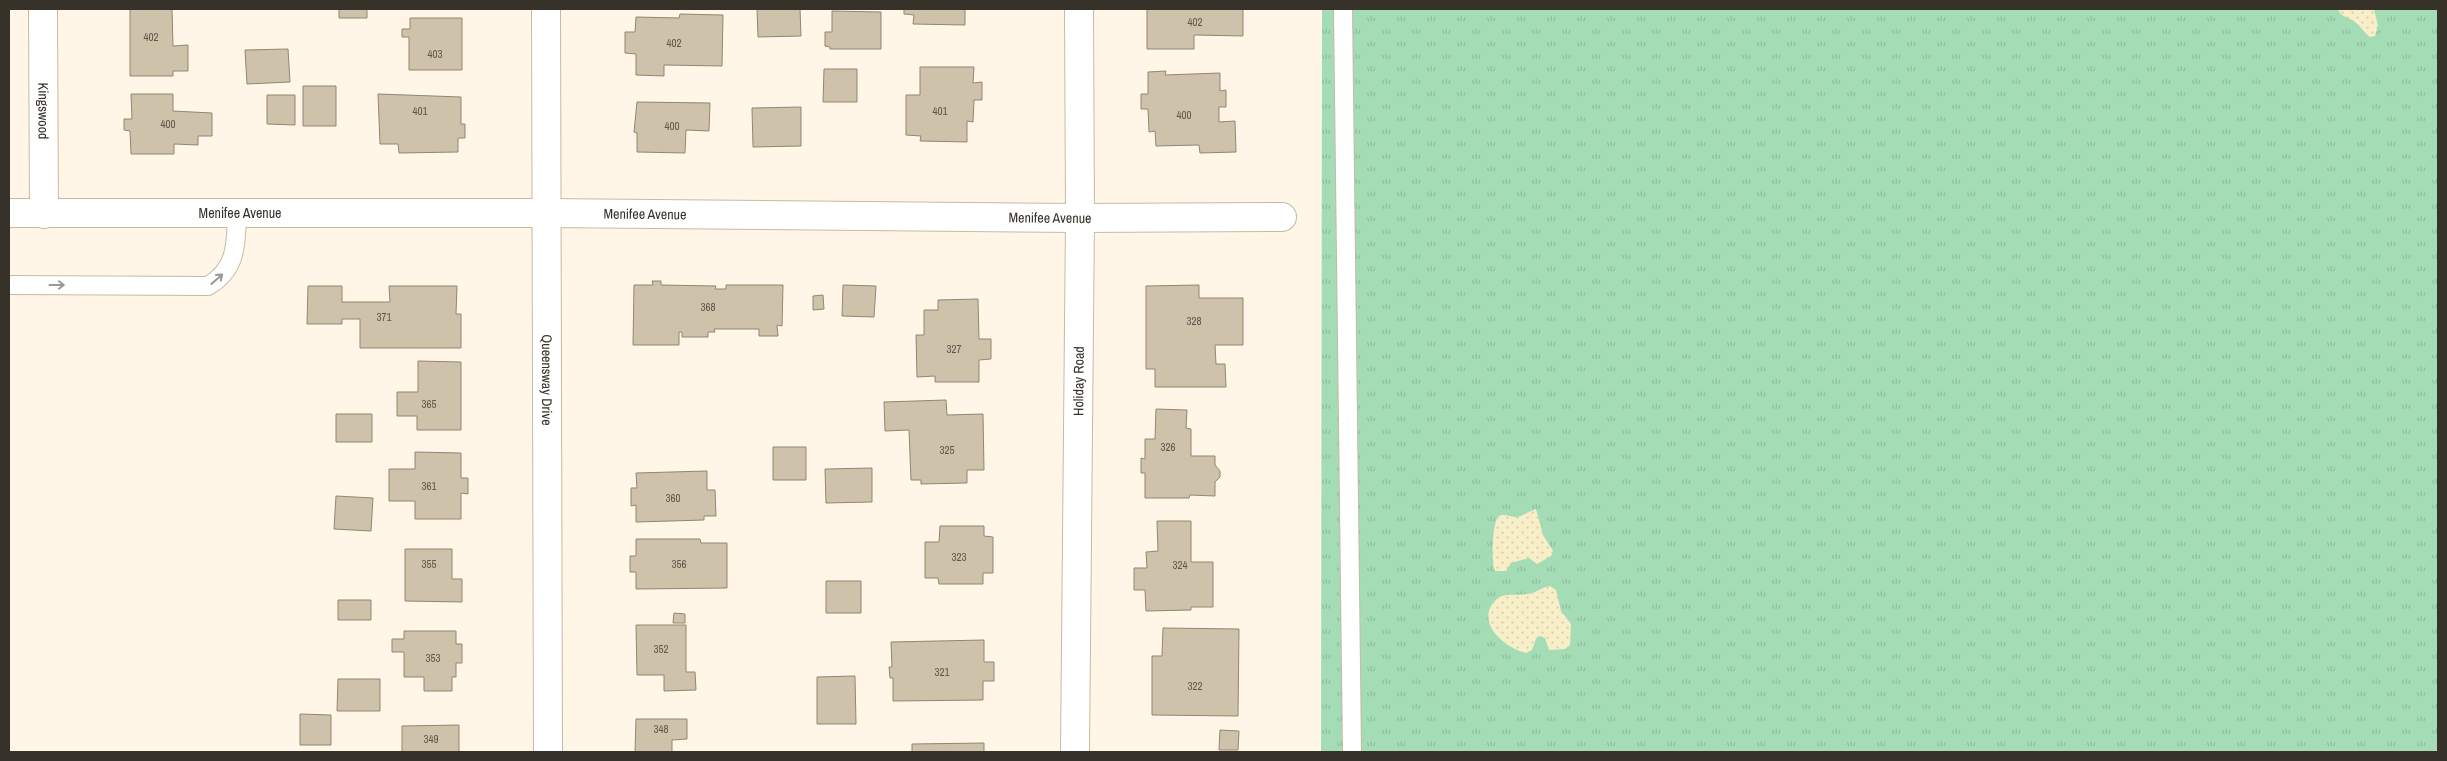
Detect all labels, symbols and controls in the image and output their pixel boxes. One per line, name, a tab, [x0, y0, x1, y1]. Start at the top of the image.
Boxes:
house number: 402	[1187, 15, 1203, 29]
house number: 402	[143, 30, 159, 44]
house number: 402	[666, 36, 682, 50]
house number: 403	[427, 47, 443, 61]
street label: Kingswood	[34, 83, 53, 139]
house number: 401	[412, 104, 428, 118]
house number: 401	[932, 104, 948, 118]
house number: 400	[1176, 108, 1192, 122]
house number: 400	[160, 117, 176, 131]
house number: 400	[664, 119, 680, 133]
street label: Menifee Avenue	[199, 204, 281, 222]
street label: Menifee Avenue	[603, 205, 687, 223]
street label: Menifee Avenue	[1008, 208, 1091, 227]
one-way arrow	[211, 273, 224, 284]
one-way arrow	[49, 280, 65, 290]
house number: 368	[700, 300, 716, 314]
house number: 371	[376, 310, 392, 324]
house number: 328	[1186, 314, 1202, 328]
street label: Queensway Drive	[538, 334, 556, 426]
house number: 327	[946, 342, 962, 356]
street label: Holiday Road	[1069, 346, 1088, 416]
house number: 365	[421, 397, 437, 411]
house number: 326	[1160, 440, 1176, 454]
house number: 325	[939, 443, 955, 457]
house number: 361	[421, 479, 437, 493]
house number: 360	[665, 491, 681, 505]
house number: 323	[951, 550, 967, 564]
house number: 355	[421, 557, 437, 571]
house number: 356	[671, 557, 687, 571]
house number: 324	[1172, 558, 1188, 572]
house number: 352	[653, 642, 669, 656]
house number: 353	[425, 651, 441, 665]
house number: 321	[934, 665, 950, 679]
house number: 322	[1187, 679, 1203, 693]
house number: 348	[653, 722, 669, 736]
house number: 349	[423, 732, 439, 746]

